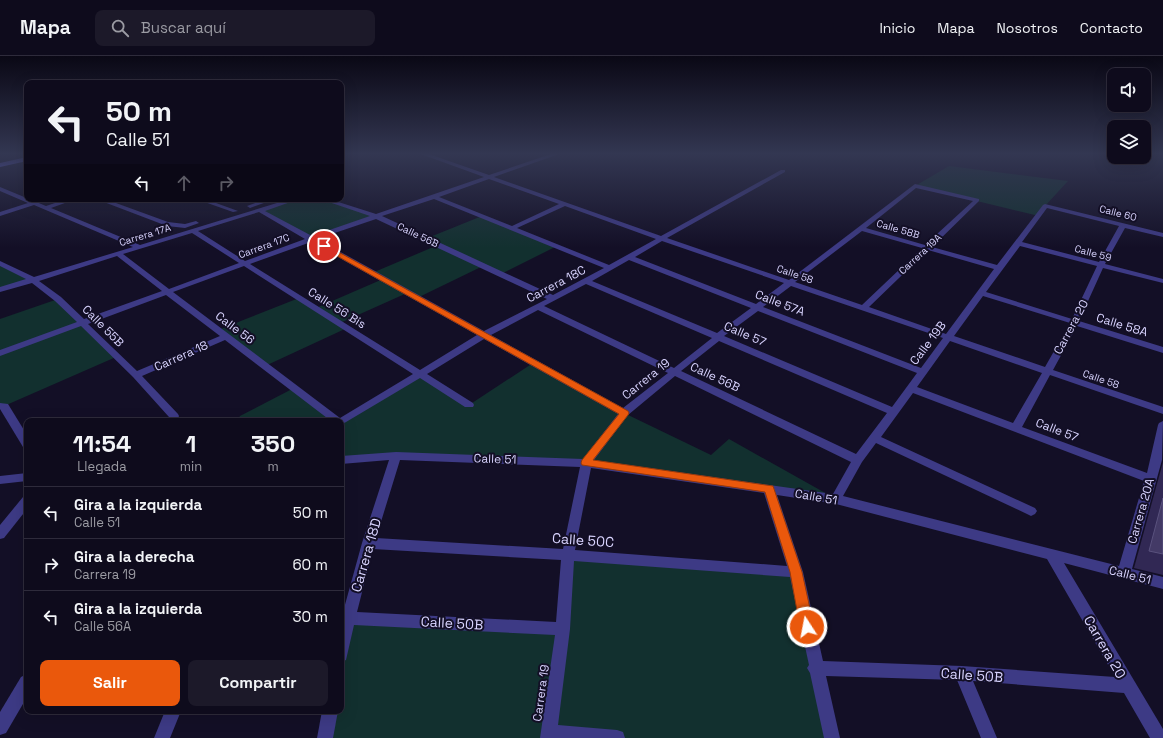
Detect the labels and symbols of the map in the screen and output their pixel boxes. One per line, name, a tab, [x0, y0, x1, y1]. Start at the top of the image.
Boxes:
street label: Calle 60	[1098, 202, 1138, 224]
street label: Calle 58B	[875, 217, 922, 241]
street label: Calle 56B	[395, 220, 441, 250]
street label: Carrera 17A	[118, 221, 173, 249]
pin	[307, 229, 341, 263]
street label: Carrera 19A	[896, 230, 945, 277]
street label: Carrera 17C	[237, 231, 291, 261]
street label: Calle 59	[1073, 242, 1113, 264]
street label: Carrera 18C	[524, 262, 589, 306]
street label: Calle 58	[775, 262, 815, 286]
street label: Calle 56 Bis	[305, 284, 369, 332]
street label: Calle 57A	[753, 286, 808, 320]
street label: Carrera 20	[1050, 297, 1092, 357]
street label: Calle 55B	[79, 302, 127, 350]
street label: Calle 56	[212, 308, 258, 348]
street label: Calle 58A	[1094, 310, 1150, 341]
street label: Calle 57	[721, 318, 769, 350]
street label: Calle 19B	[906, 318, 950, 368]
street label: Carrera 18	[152, 337, 210, 375]
street label: Carrera 19	[619, 355, 673, 403]
street label: Calle 56B	[688, 359, 743, 396]
street label: Calle 58	[1081, 367, 1121, 391]
street label: Calle 57	[1033, 415, 1081, 446]
street label: Calle 51	[473, 450, 517, 468]
street label: Carrera 20A	[1124, 476, 1158, 546]
street label: Calle 51	[794, 485, 838, 509]
street label: Carrera 18D	[347, 516, 385, 594]
street label: Calle 50C	[551, 529, 615, 551]
street label: Calle 51	[1107, 562, 1153, 588]
position arrow	[786, 606, 828, 648]
street label: Calle 50B	[420, 612, 484, 634]
street label: Carrera 20	[1080, 612, 1130, 682]
street label: Carrera 19	[529, 664, 553, 722]
street label: Calle 50B	[940, 664, 1004, 686]

